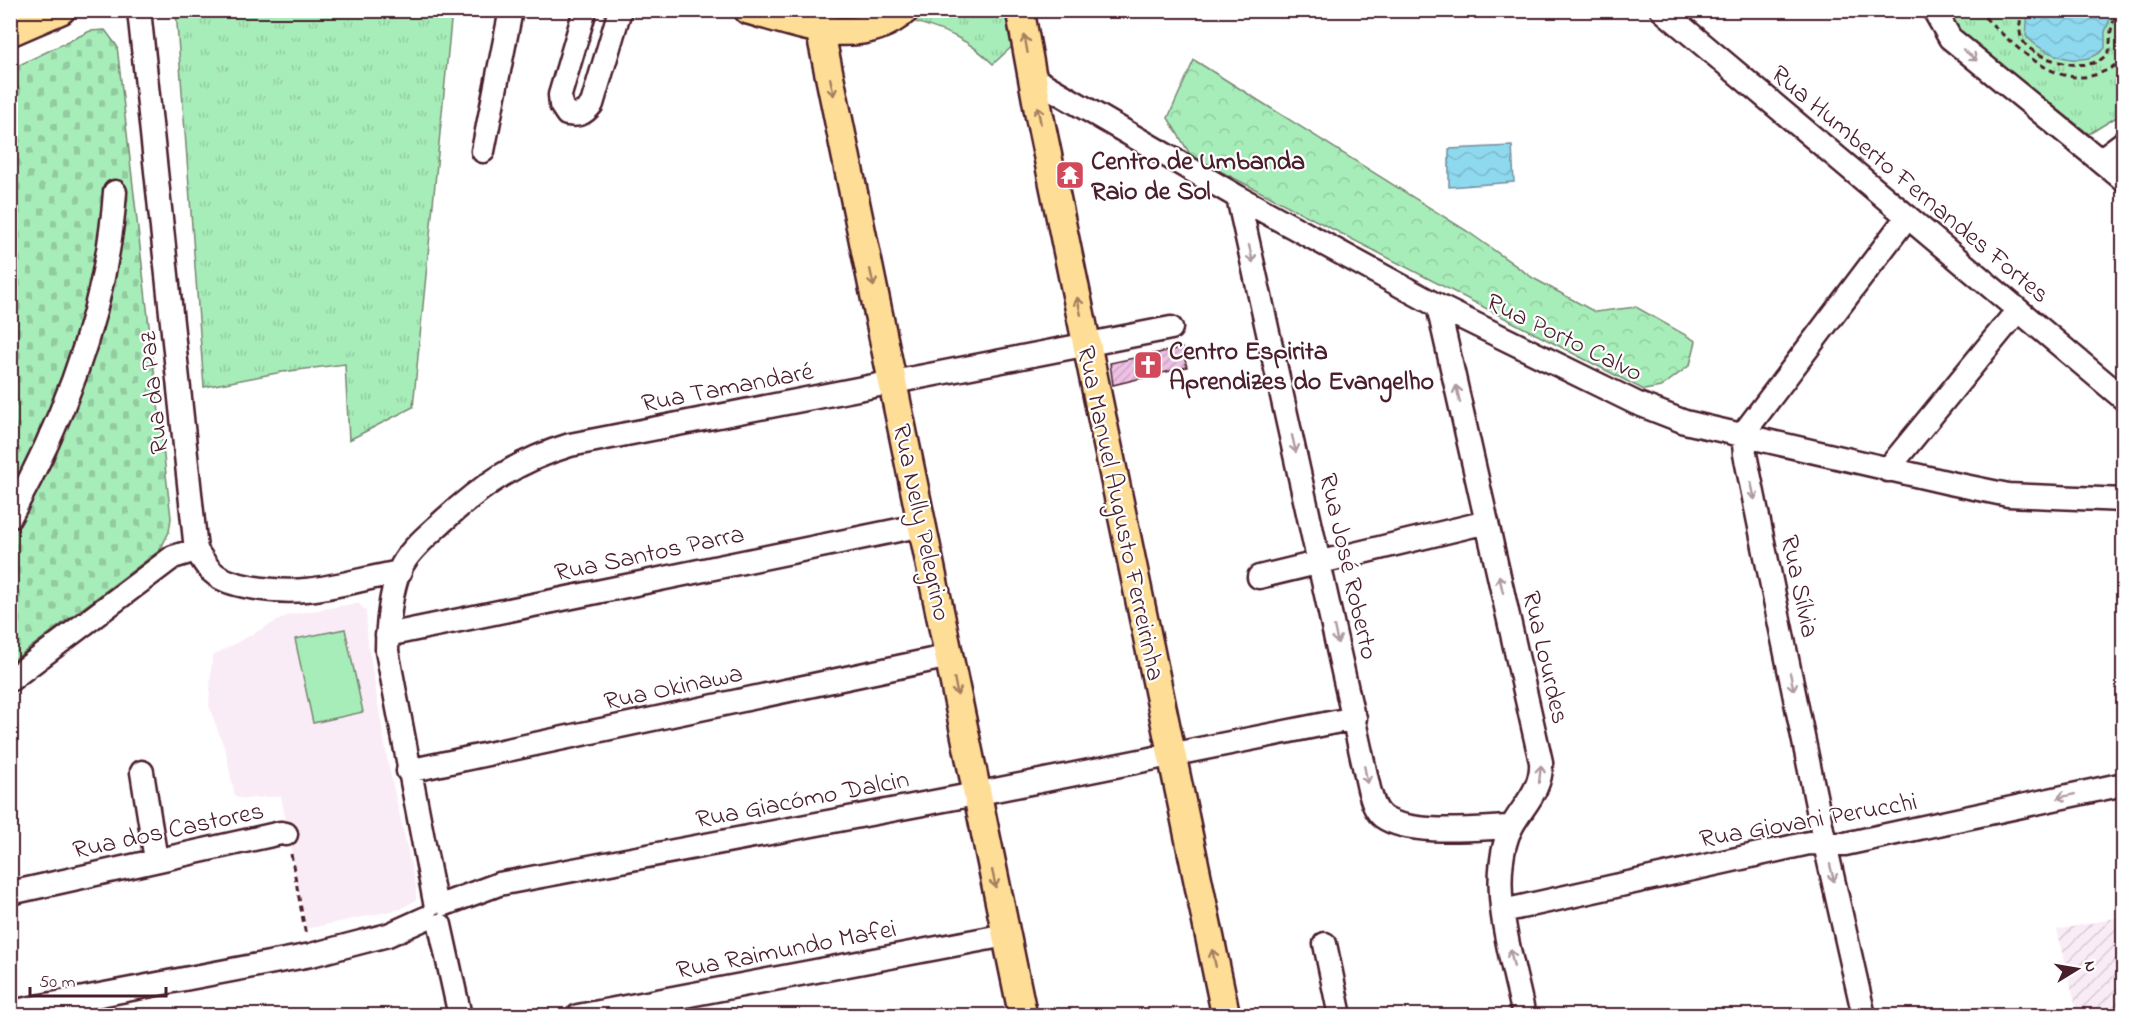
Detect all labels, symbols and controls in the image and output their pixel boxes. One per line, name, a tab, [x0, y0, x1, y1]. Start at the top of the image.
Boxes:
one-way arrow	[1021, 35, 1032, 55]
one-way arrow	[1962, 48, 1978, 61]
street label: Rua Humberto Fernandes Fortes	[1761, 57, 2057, 314]
one-way arrow	[827, 77, 838, 96]
one-way arrow	[1033, 106, 1044, 125]
place label: Centro de Umbanda Raio de Sol	[1091, 144, 1305, 212]
temple icon: Centro de Umbanda Raio de Sol	[1054, 159, 1086, 191]
one-way arrow	[1245, 244, 1257, 263]
one-way arrow	[867, 267, 878, 287]
street label: Rua Porto Calvo	[1479, 284, 1648, 393]
one-way arrow	[1073, 297, 1084, 316]
street label: Rua da Paz	[130, 329, 180, 456]
place label: Centro Espirita Aprendizes do Evangelho	[1169, 334, 1434, 403]
street label: Rua Manuel Augusto Ferreirinha	[1065, 342, 1173, 685]
church icon: Centro Espirita Aprendizes do Evangelho	[1132, 349, 1164, 381]
street label: Rua Tamandaré	[639, 354, 817, 424]
one-way arrow	[1452, 384, 1463, 404]
street label: Rua Nelly Pelegrino	[881, 421, 959, 625]
one-way arrow	[1288, 435, 1300, 454]
street label: Rua José Roberto	[1307, 470, 1387, 664]
one-way arrow	[1748, 481, 1759, 501]
street label: Rua Santos Parra	[551, 516, 748, 594]
street label: Rua Sílvia	[1769, 532, 1827, 642]
one-way arrow	[1495, 575, 1507, 594]
street label: Rua Lourdes	[1510, 588, 1578, 728]
one-way arrow	[1331, 625, 1343, 644]
street label: Rua Okinawa	[601, 656, 746, 722]
one-way arrow	[1787, 672, 1798, 692]
one-way arrow	[951, 677, 962, 697]
street label: Rua Giacómo Dalcin	[693, 762, 912, 840]
one-way arrow	[1361, 765, 1372, 784]
one-way arrow	[1535, 765, 1546, 785]
street label: Rua Giovani Perucchi	[1697, 784, 1920, 860]
one-way arrow	[2057, 791, 2077, 802]
street label: Rua dos Castores	[70, 793, 268, 871]
one-way arrow	[1826, 864, 1838, 883]
one-way arrow	[988, 869, 1000, 888]
street label: Rua Raimundo Mafei	[673, 911, 900, 991]
north arrow	[2047, 939, 2107, 999]
one-way arrow	[1208, 949, 1219, 969]
one-way arrow	[1506, 949, 1518, 968]
text: N	[2077, 959, 2103, 974]
scale bar	[30, 960, 166, 998]
text: 50 m	[39, 970, 76, 996]

